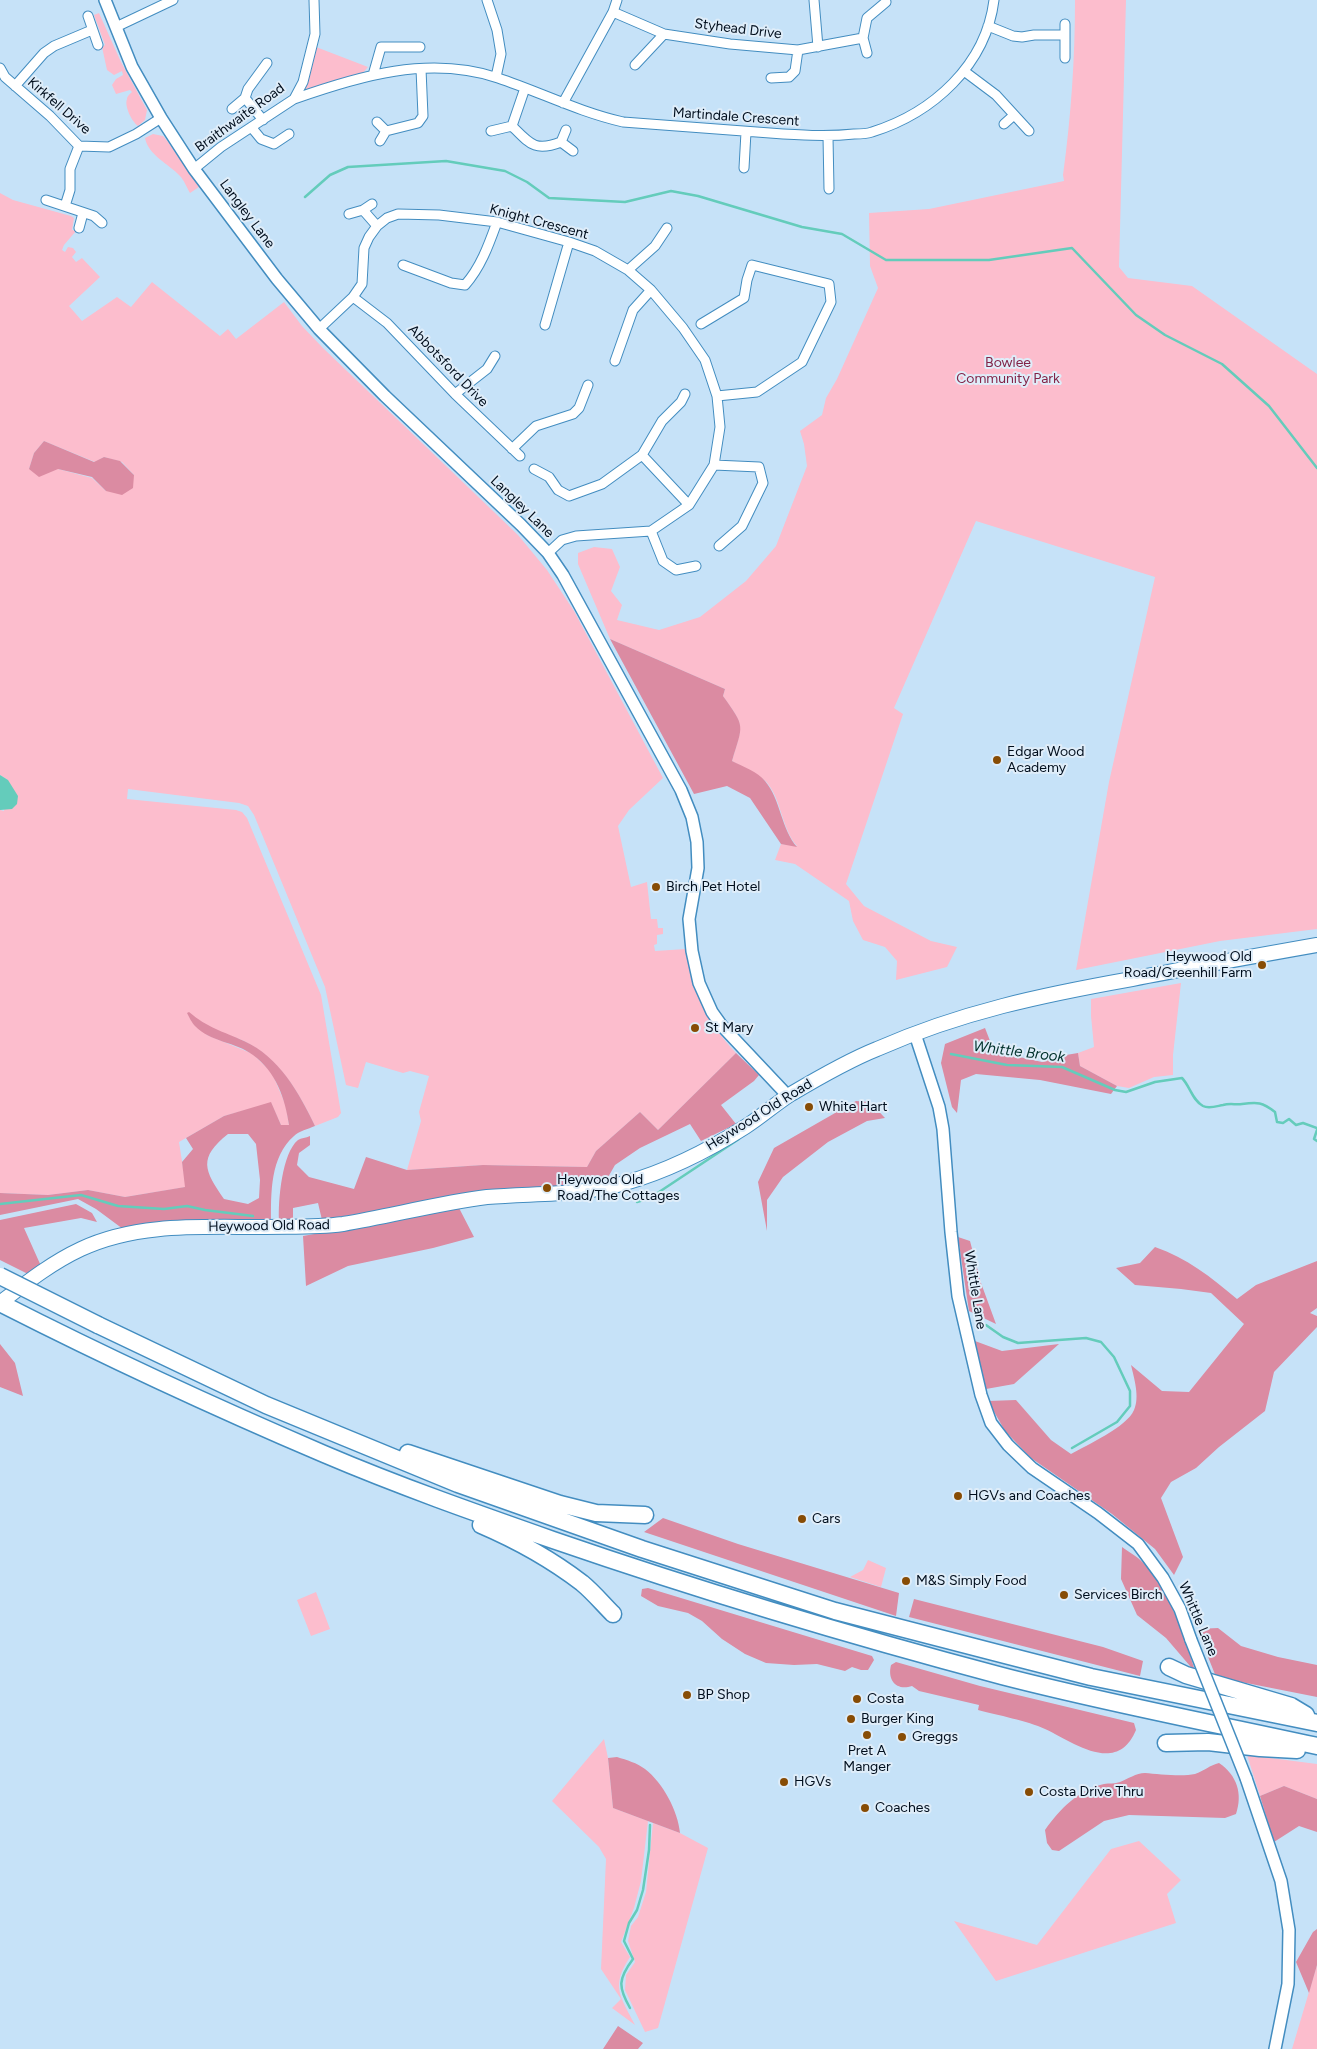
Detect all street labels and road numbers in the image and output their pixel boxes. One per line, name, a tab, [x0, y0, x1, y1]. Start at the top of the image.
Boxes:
street label: Styhead Drive	[693, 15, 783, 43]
street label: Kirkfell Drive	[24, 74, 94, 138]
street label: Braithwaite Road	[192, 80, 288, 156]
street label: Martindale Crescent	[672, 104, 800, 130]
street label: Langley Lane	[216, 176, 278, 252]
street label: Knight Crescent	[488, 201, 590, 243]
street label: Abbotsford Drive	[405, 321, 491, 411]
street label: Langley Lane	[487, 473, 557, 541]
street label: Heywood Old Road	[703, 1076, 815, 1154]
street label: Heywood Old Road	[208, 1217, 330, 1235]
street label: Whittle Lane	[961, 1250, 989, 1330]
street label: Whittle Lane	[1175, 1579, 1221, 1659]

